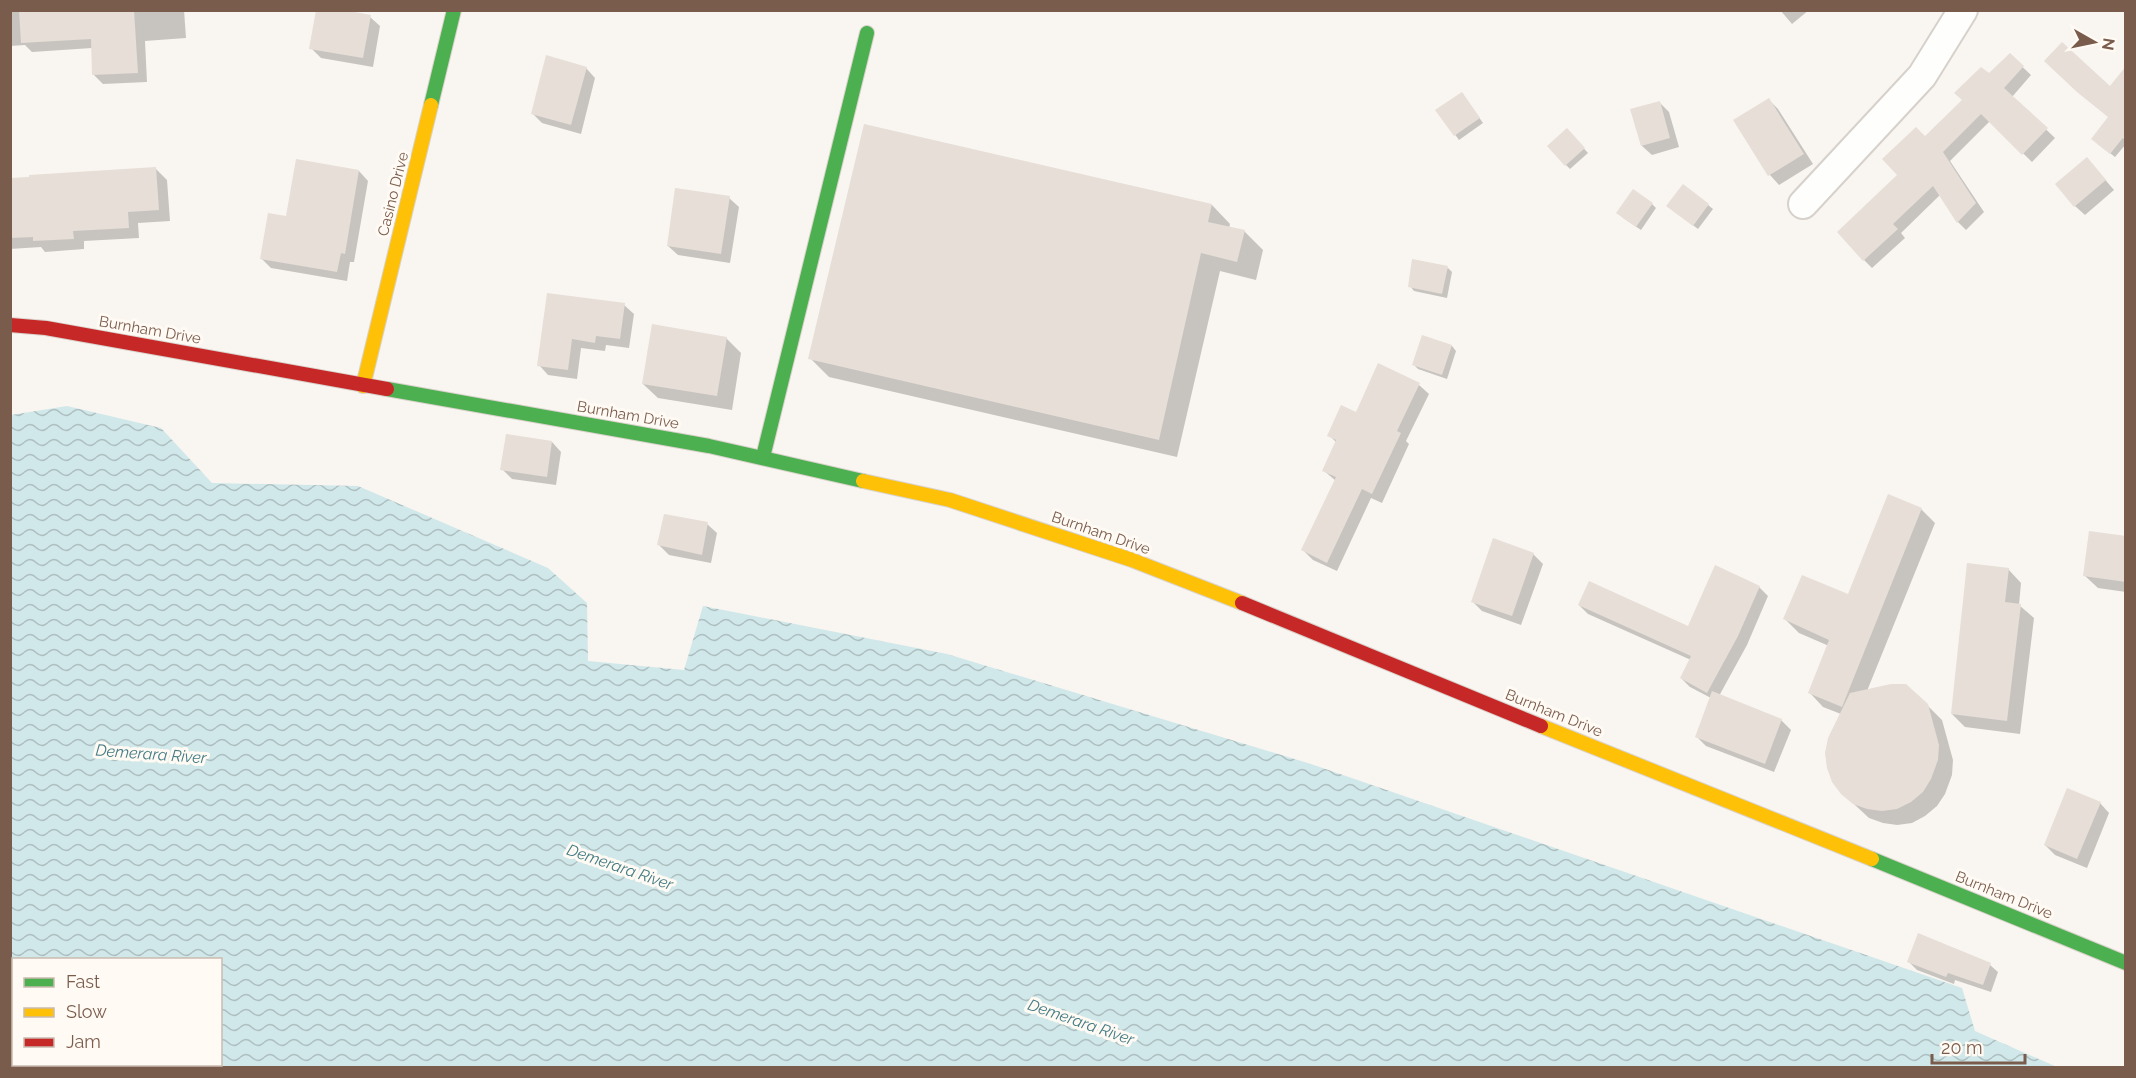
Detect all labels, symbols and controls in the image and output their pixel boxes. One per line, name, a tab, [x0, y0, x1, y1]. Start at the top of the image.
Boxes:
north arrow	[2064, 12, 2124, 72]
text: N	[2098, 37, 2119, 52]
street label: Casino Drive	[374, 150, 412, 238]
street label: Burnham Drive	[98, 312, 203, 348]
street label: Burnham Drive	[576, 397, 681, 433]
street label: Burnham Drive	[1049, 508, 1153, 558]
street label: Burnham Drive	[1503, 685, 1605, 741]
water label: Demerara River	[95, 741, 208, 767]
water label: Demerara River	[564, 840, 676, 894]
street label: Burnham Drive	[1953, 867, 2055, 923]
legend	[12, 958, 222, 1066]
text: Fast	[66, 971, 100, 992]
water label: Demerara River	[1025, 995, 1137, 1049]
text: Slow	[66, 1001, 107, 1022]
scale bar	[1932, 1027, 2025, 1065]
text: Jam	[66, 1031, 101, 1052]
text: 20 m	[1941, 1037, 1983, 1058]

